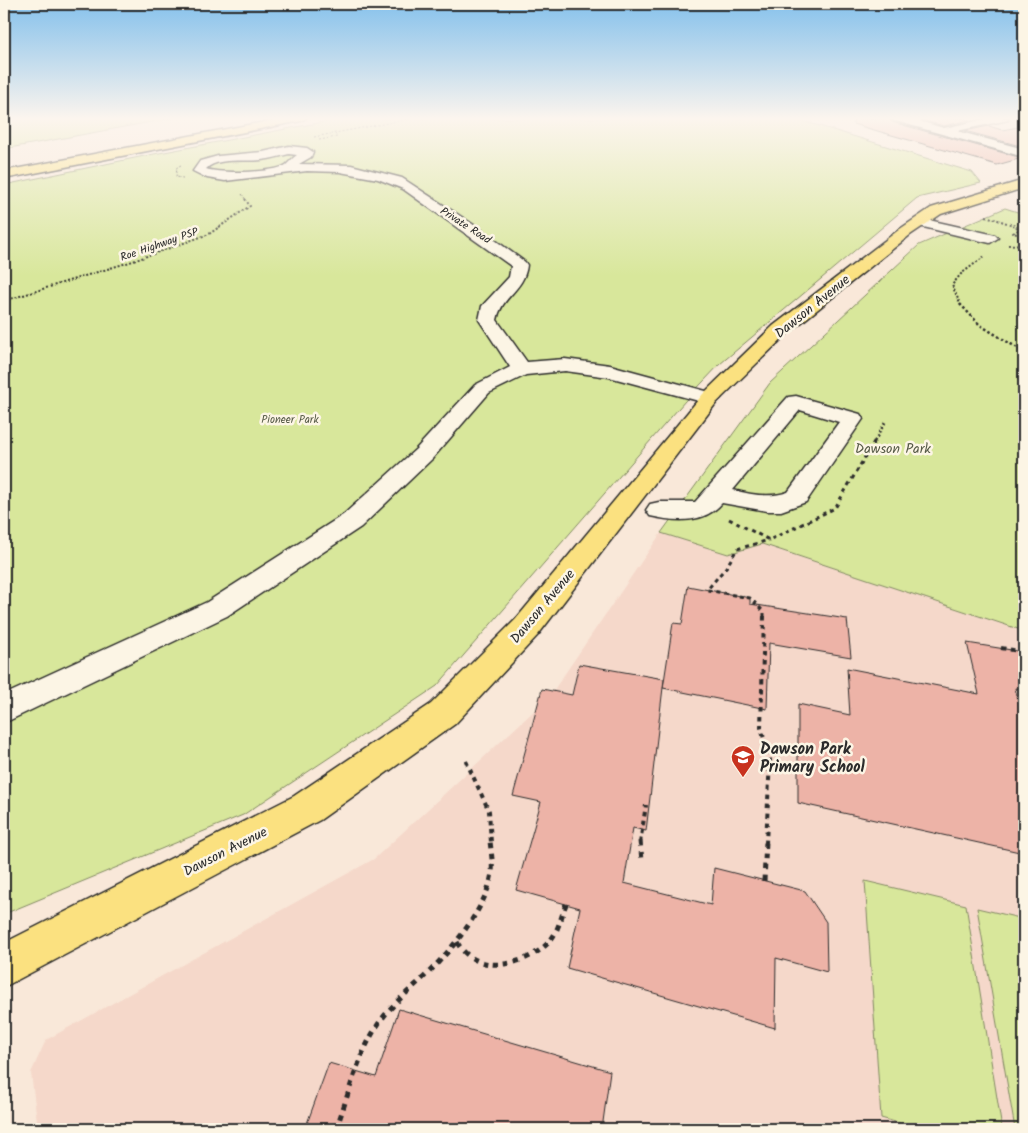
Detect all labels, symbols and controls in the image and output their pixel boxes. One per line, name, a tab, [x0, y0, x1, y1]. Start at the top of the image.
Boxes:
street label: Private Road	[436, 203, 495, 249]
street label: Roe Highway PSP	[118, 223, 202, 267]
street label: Dawson Avenue	[770, 269, 856, 344]
park label: Pioneer Park	[261, 411, 319, 429]
park label: Dawson Park	[855, 438, 931, 460]
street label: Dawson Avenue	[505, 564, 581, 649]
place label: Dawson Park Primary School	[760, 737, 866, 780]
school or university icon: Dawson Park Primary School	[730, 744, 756, 778]
street label: Dawson Avenue	[180, 821, 272, 882]

